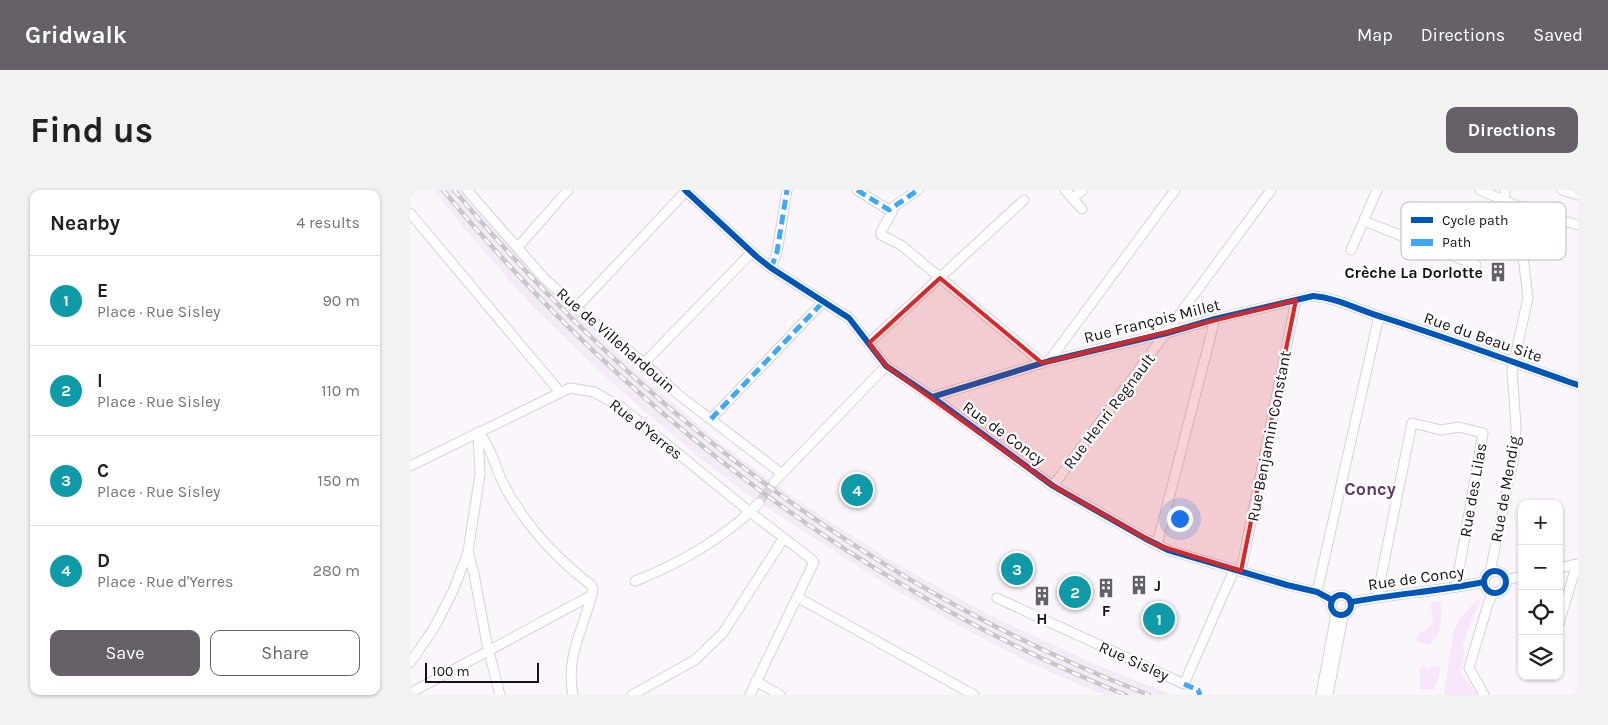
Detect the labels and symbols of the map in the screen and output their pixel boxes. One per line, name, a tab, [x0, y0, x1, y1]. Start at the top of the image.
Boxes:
legend	[1401, 202, 1566, 260]
text: Cycle path	[1442, 212, 1508, 229]
text: Path	[1442, 234, 1471, 251]
building icon: Crèche La Dorlotte	[1487, 261, 1509, 283]
place label: Crèche La Dorlotte	[1344, 263, 1483, 282]
street label: Rue de Villehardouin	[553, 283, 679, 397]
street label: Rue François Millet	[1082, 295, 1222, 347]
street label: Rue du Beau Site	[1421, 308, 1545, 366]
street label: Rue Henri Regnault	[1059, 349, 1159, 473]
street label: Rue Benjamin Constant	[1243, 349, 1295, 523]
street label: Rue d'Yerres	[606, 395, 686, 463]
street label: Rue de Concy	[959, 397, 1049, 469]
street label: Rue de Mendig	[1486, 434, 1524, 544]
street label: Rue des Lilas	[1455, 441, 1491, 539]
pin: 4	[841, 471, 873, 509]
district label: Concy	[1344, 478, 1396, 500]
your location	[1167, 506, 1193, 532]
pin: 3	[1001, 550, 1033, 588]
street label: Rue de Concy	[1367, 562, 1466, 594]
pin: 2	[1059, 573, 1091, 611]
building icon: J	[1128, 574, 1150, 596]
place label: J	[1154, 576, 1161, 595]
building icon: F	[1095, 577, 1117, 599]
building icon: H	[1031, 585, 1053, 607]
pin: 1	[1143, 600, 1175, 638]
place label: F	[1102, 601, 1111, 620]
place label: H	[1036, 609, 1048, 628]
street label: Rue Sisley	[1096, 637, 1172, 685]
scale bar	[425, 660, 539, 683]

